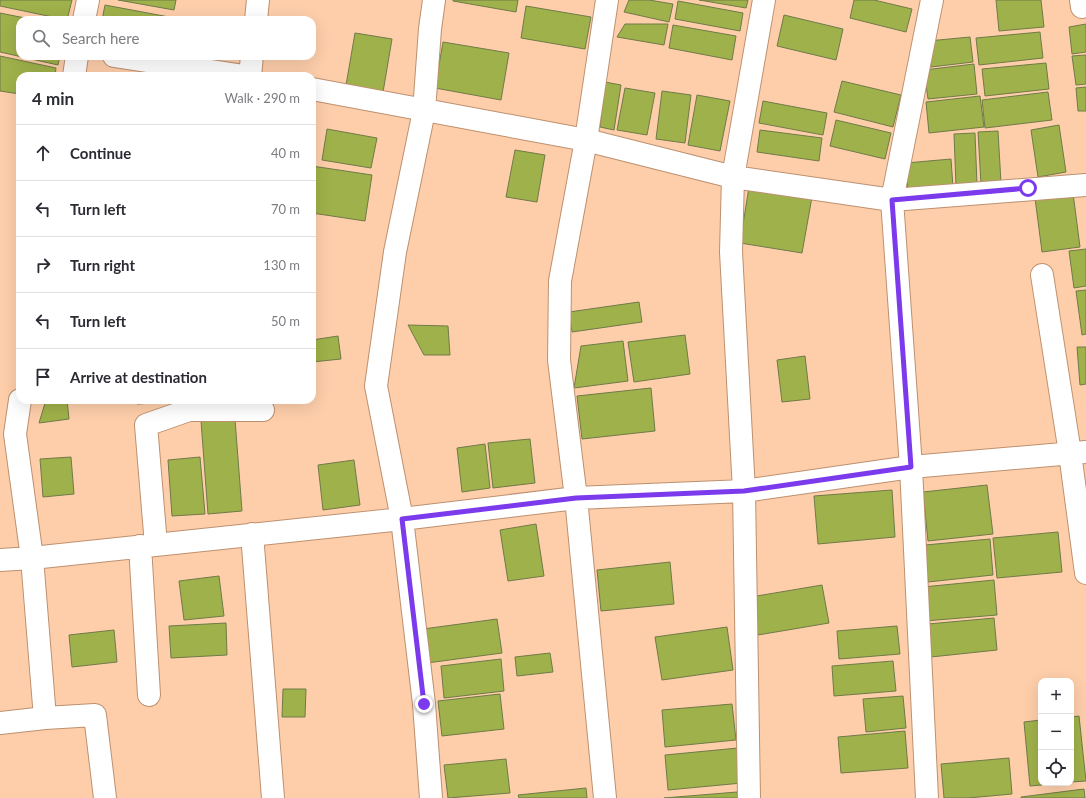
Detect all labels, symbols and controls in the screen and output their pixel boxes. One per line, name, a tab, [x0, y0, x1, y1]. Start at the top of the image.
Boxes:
search box	[16, 16, 316, 60]
icon: search	[30, 27, 52, 49]
text: Search here	[62, 29, 139, 47]
text: 4 min	[32, 88, 74, 109]
text: Walk · 290 m	[224, 90, 300, 106]
icon: ahead	[32, 142, 54, 164]
text: Continue	[70, 144, 131, 162]
text: 40 m	[271, 145, 300, 161]
route start	[1019, 179, 1037, 197]
icon: left	[32, 198, 54, 220]
text: Turn left	[70, 200, 126, 218]
text: 70 m	[271, 201, 300, 217]
icon: right	[32, 254, 54, 276]
text: Turn right	[70, 256, 135, 274]
text: 130 m	[263, 257, 300, 273]
icon: left	[32, 310, 54, 332]
text: Turn left	[70, 312, 126, 330]
text: 50 m	[271, 313, 300, 329]
icon: arrive	[32, 366, 54, 388]
text: Arrive at destination	[70, 368, 207, 386]
map controls	[1038, 678, 1074, 786]
button: +	[1038, 678, 1074, 714]
route end	[415, 695, 433, 713]
button: −	[1038, 714, 1074, 750]
button: locate	[1038, 750, 1074, 786]

